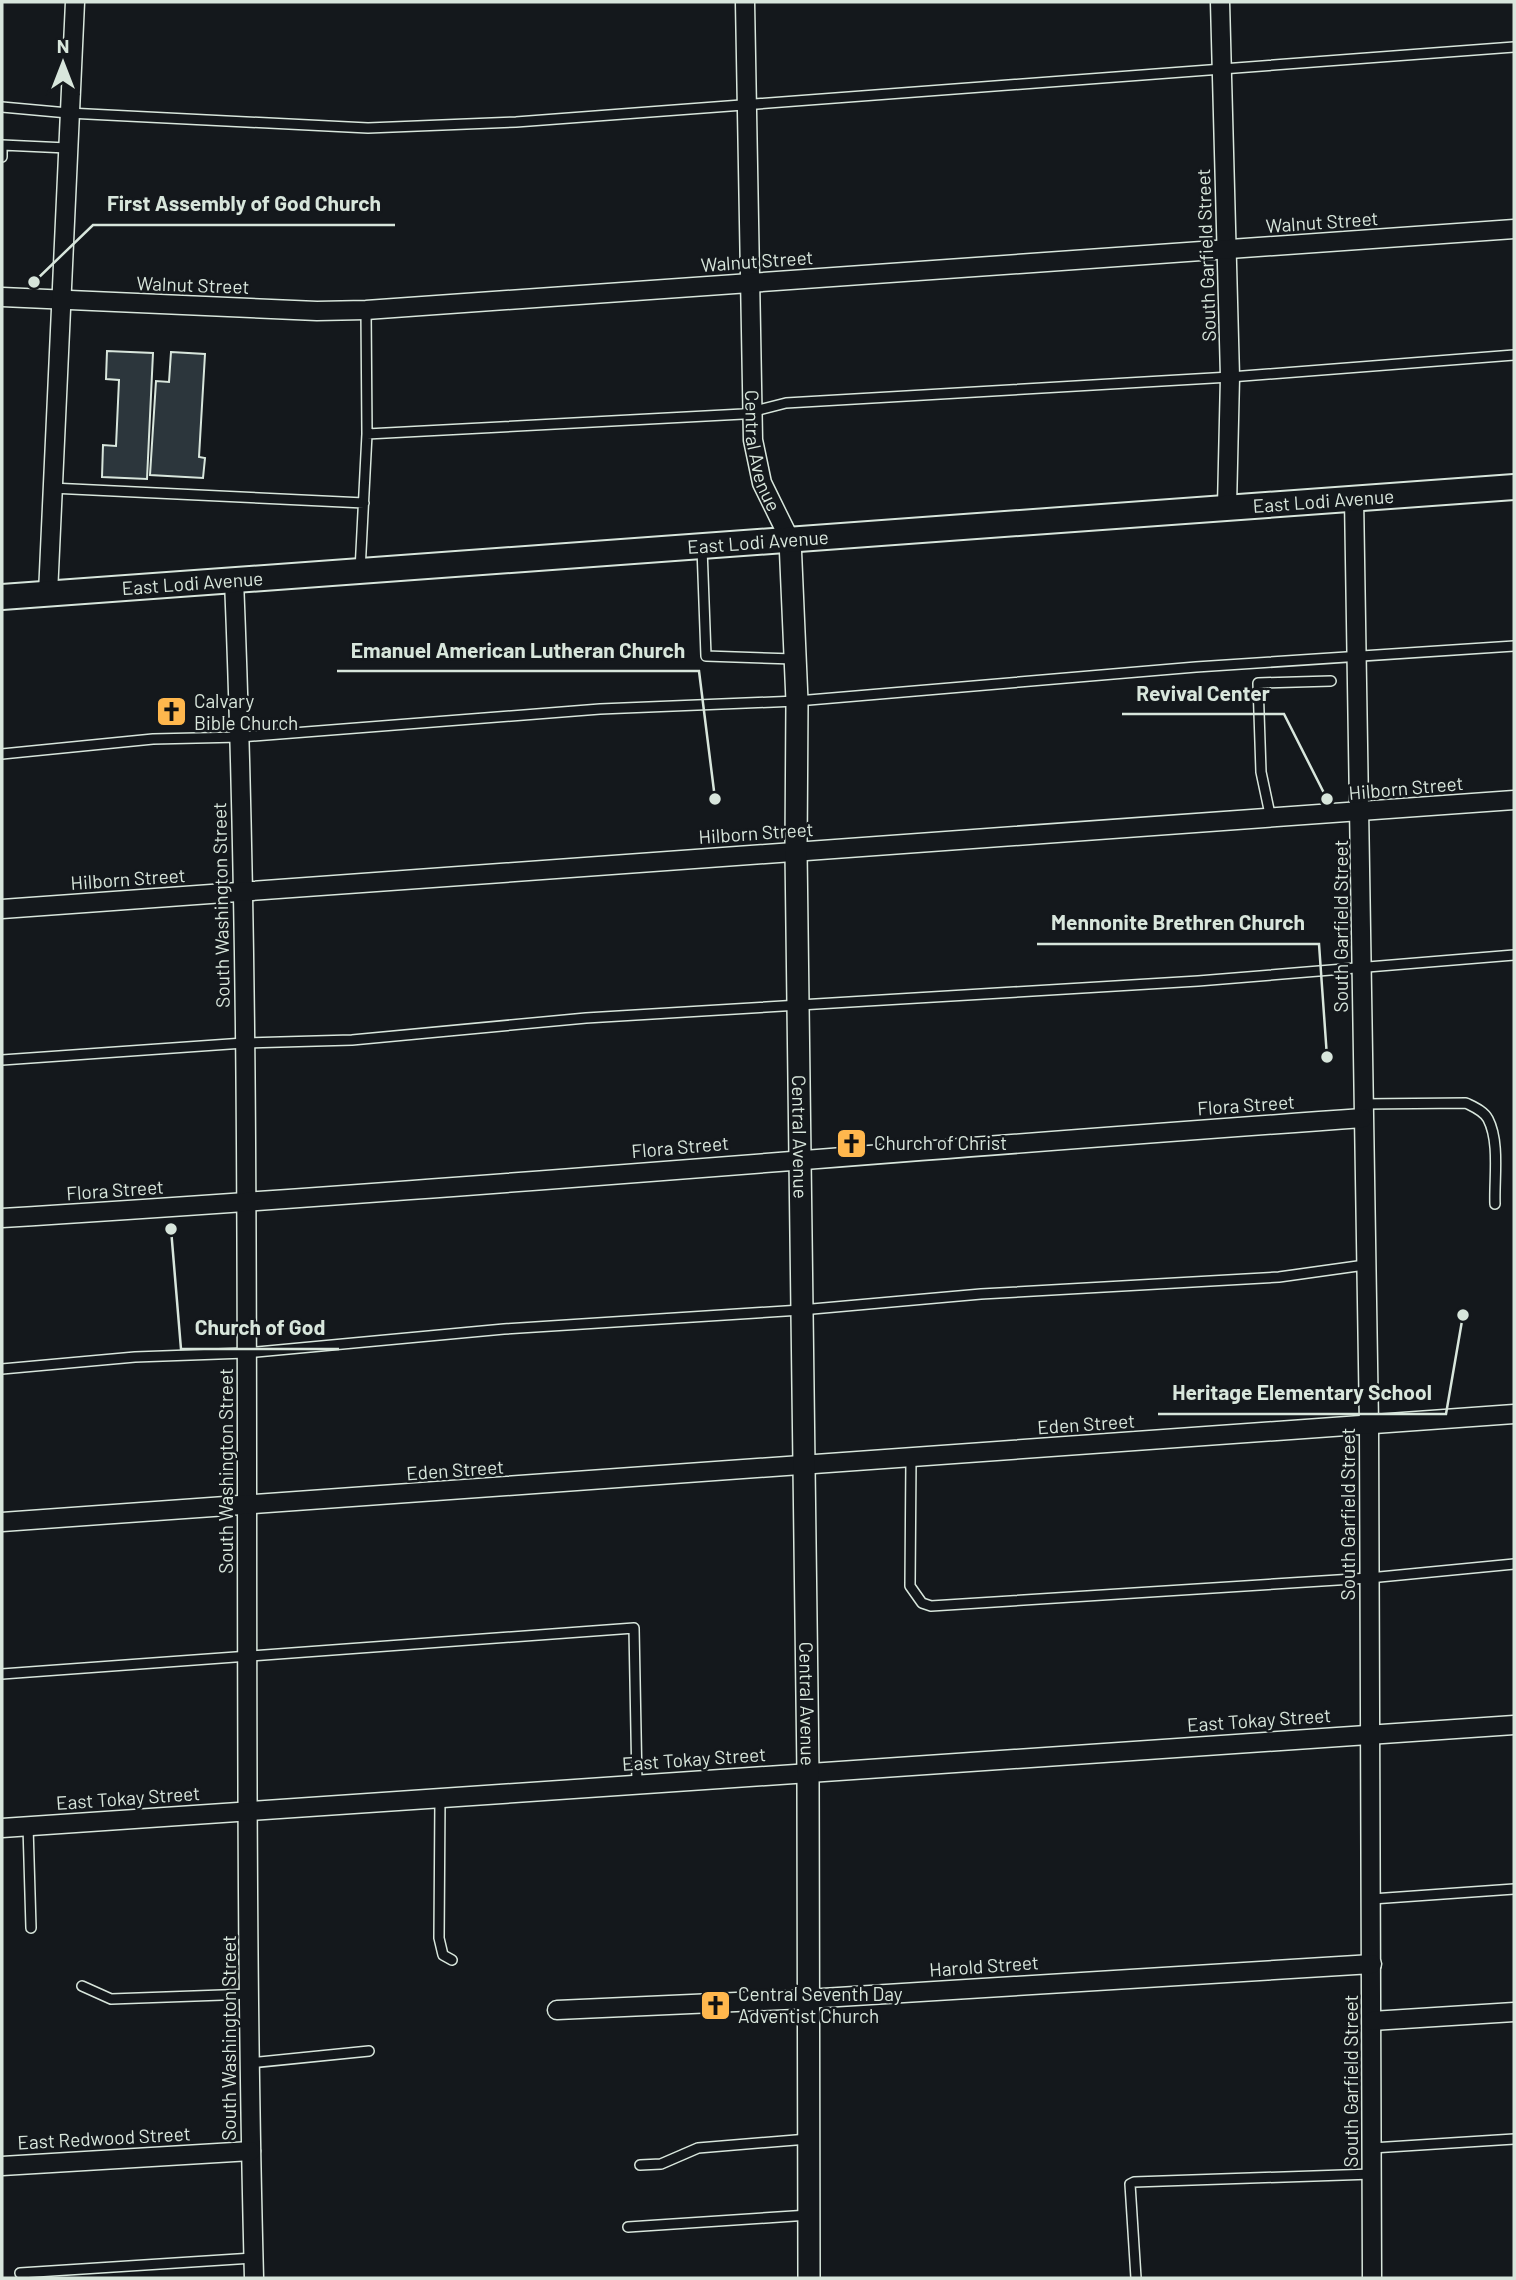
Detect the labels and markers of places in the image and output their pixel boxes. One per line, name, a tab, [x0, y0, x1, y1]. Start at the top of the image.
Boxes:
callout: First Assembly of God Church	[93, 183, 395, 225]
callout: Emanuel American Lutheran Church	[337, 629, 699, 671]
callout: Revival Center	[1122, 672, 1284, 714]
place label: Calvary Bible Church	[194, 689, 298, 734]
church icon: Calvary Bible Church	[154, 695, 188, 729]
callout: Mennonite Brethren Church	[1037, 902, 1319, 944]
church icon: Church of Christ	[834, 1126, 868, 1160]
place label: Church of Christ	[874, 1131, 1007, 1154]
callout: Church of God	[181, 1307, 339, 1349]
callout: Heritage Elementary School	[1158, 1372, 1446, 1414]
place label: Central Seventh Day Adventist Church	[738, 1982, 903, 2027]
church icon: Central Seventh Day Adventist Church	[698, 1988, 732, 2022]

